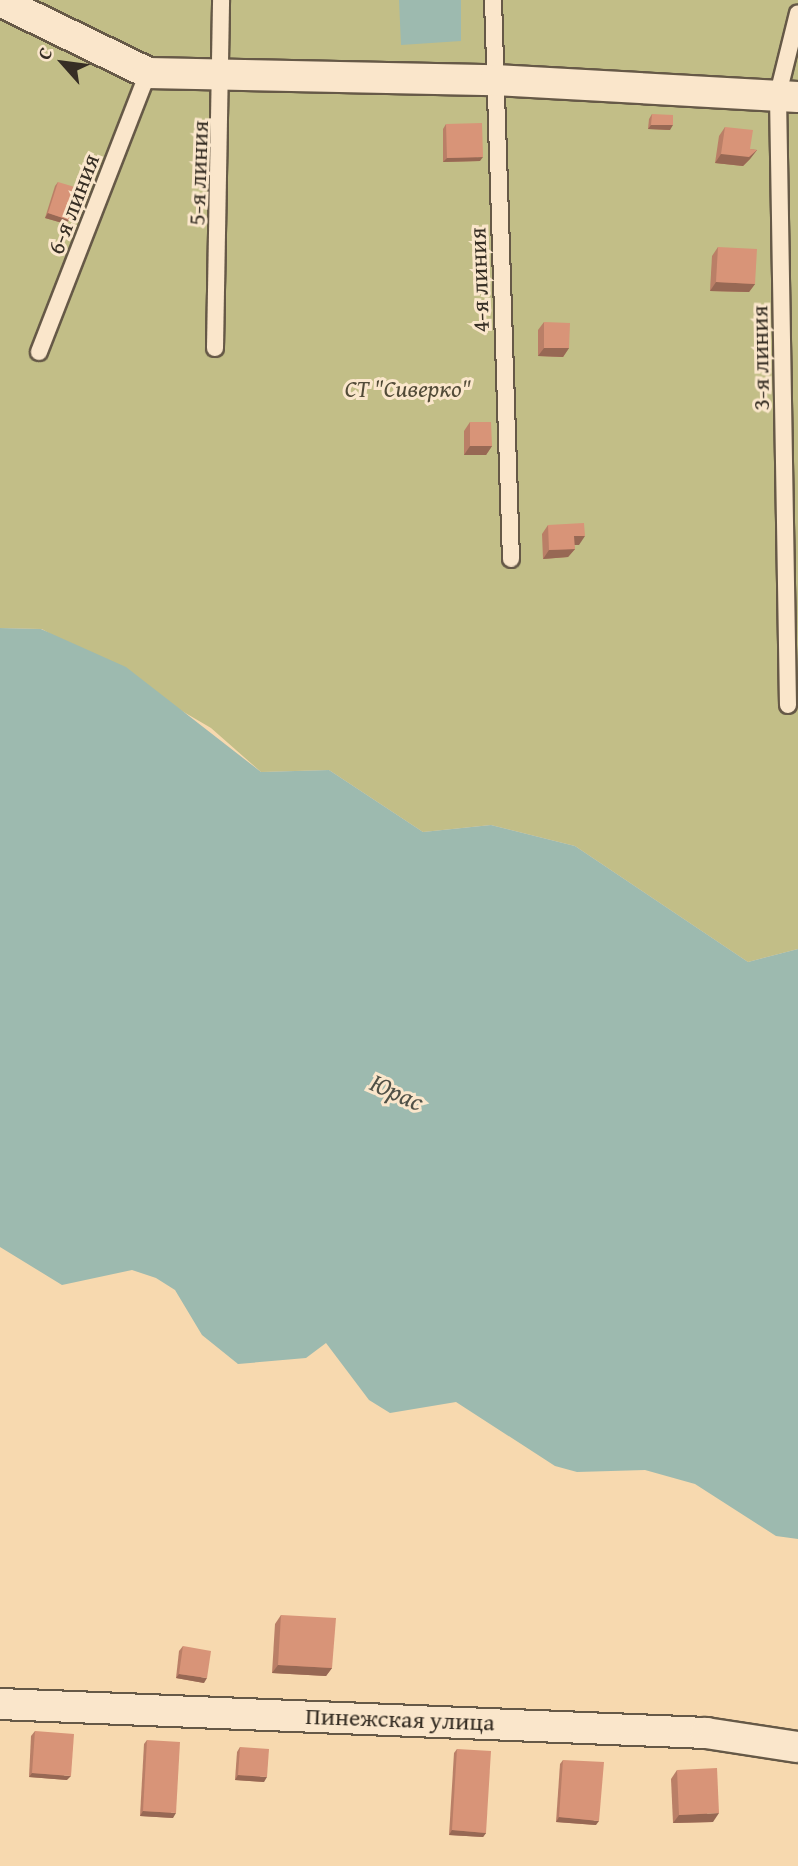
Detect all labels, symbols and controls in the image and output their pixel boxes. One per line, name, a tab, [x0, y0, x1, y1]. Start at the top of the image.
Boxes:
north arrow	[28, 28, 98, 98]
text: С	[30, 42, 59, 64]
street label: 5-я линия	[182, 120, 214, 226]
street label: 6-я линия	[41, 150, 105, 258]
street label: 4-я линия	[463, 227, 495, 333]
street label: 3-я линия	[745, 305, 775, 411]
park label: СТ "Сиверко"	[345, 375, 471, 403]
water label: Юрас	[366, 1067, 428, 1117]
street label: Пинежская улица	[305, 1701, 495, 1737]

